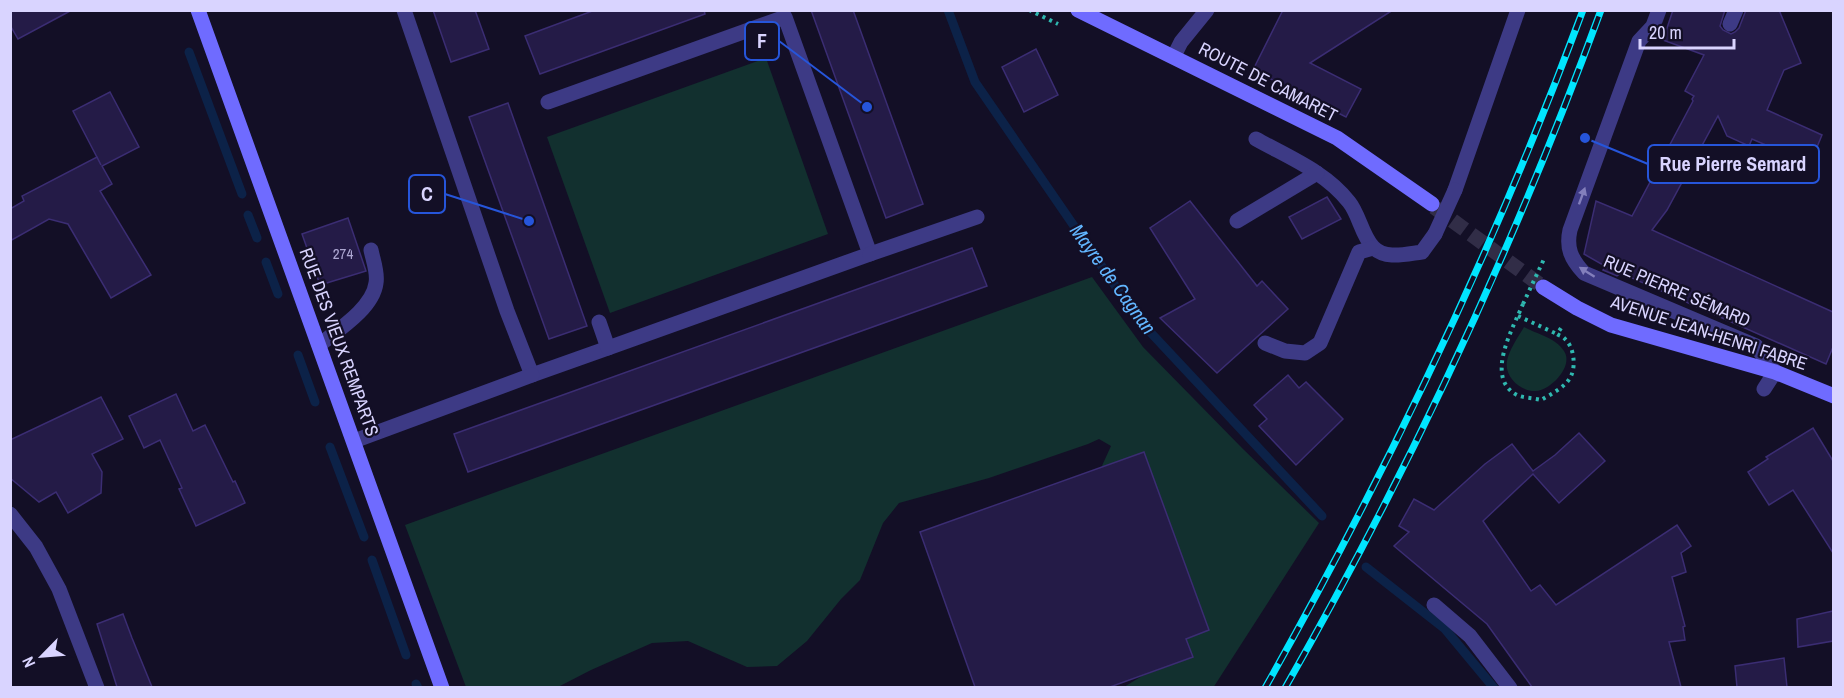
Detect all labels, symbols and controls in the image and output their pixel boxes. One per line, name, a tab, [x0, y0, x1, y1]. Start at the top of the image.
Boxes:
scale bar	[1640, 12, 1734, 50]
text: 20 m	[1649, 20, 1682, 45]
callout: F	[745, 22, 779, 60]
text: F	[757, 27, 767, 54]
street label: ROUTE DE CAMARET	[1195, 36, 1342, 127]
callout: Rue Pierre Semard	[1648, 145, 1819, 183]
text: Rue Pierre Semard	[1660, 150, 1806, 177]
callout: C	[409, 175, 445, 213]
text: C	[421, 180, 433, 207]
one-way arrow	[1578, 187, 1587, 205]
water label: Mayre de Cagnan	[1064, 218, 1163, 339]
house number: 274	[333, 243, 353, 264]
street label: RUE DES VIEUX REMPARTS	[294, 244, 385, 440]
street label: RUE PIERRE SÉMARD	[1600, 248, 1755, 333]
one-way arrow	[1579, 267, 1595, 278]
street label: AVENUE JEAN-HENRI FABRE	[1607, 289, 1810, 376]
north arrow	[12, 626, 72, 686]
text: N	[16, 653, 40, 671]

